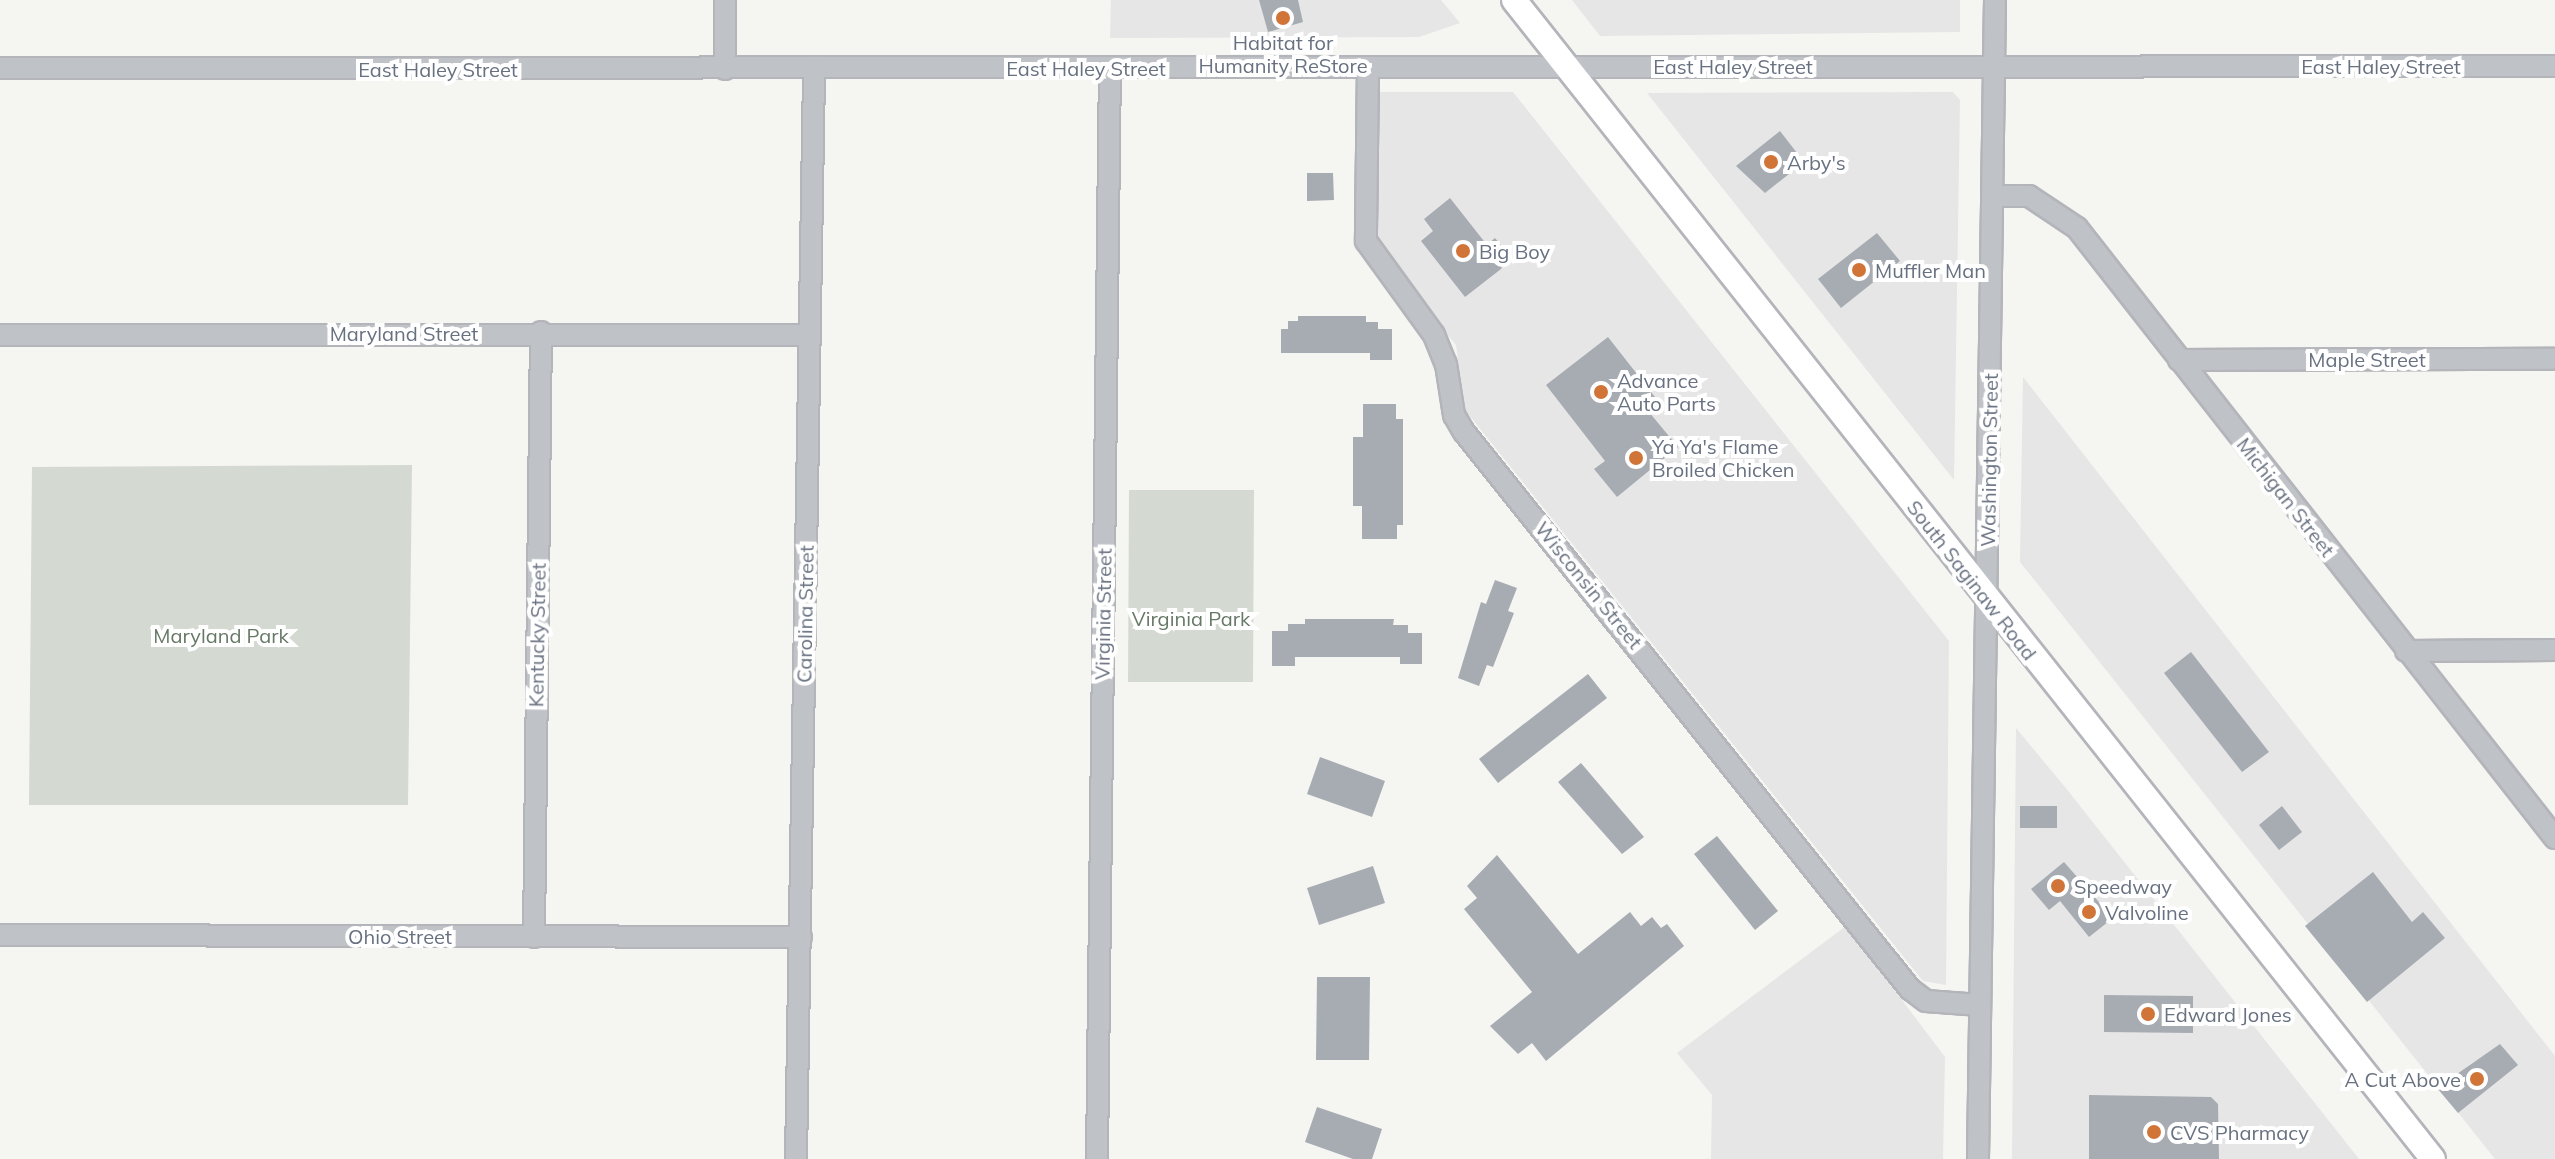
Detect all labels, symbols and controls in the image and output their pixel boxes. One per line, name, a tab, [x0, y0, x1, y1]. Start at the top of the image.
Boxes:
marker: Habitat for Humanity ReStore	[1274, 9, 1292, 27]
place label: Habitat for Humanity ReStore	[1198, 30, 1368, 77]
street label: East Haley Street	[1653, 54, 1813, 78]
street label: East Haley Street	[2301, 54, 2461, 78]
street label: East Haley Street	[1006, 56, 1166, 80]
street label: East Haley Street	[358, 57, 518, 81]
place label: Arby's	[1787, 150, 1846, 174]
marker: Arby's	[1762, 153, 1780, 171]
place label: Big Boy	[1479, 239, 1550, 263]
marker: Big Boy	[1454, 242, 1472, 260]
place label: Muffler Man	[1875, 258, 1986, 282]
marker: Muffler Man	[1850, 261, 1868, 279]
street label: Maryland Street	[330, 321, 478, 345]
street label: Maple Street	[2308, 347, 2426, 371]
place label: Advance Auto Parts	[1617, 368, 1716, 415]
street label: Washington Street	[1975, 373, 2003, 547]
marker: Advance Auto Parts	[1592, 383, 1610, 401]
street label: Michigan Street	[2232, 433, 2340, 561]
place label: Ya Ya's Flame Broiled Chicken	[1652, 434, 1794, 481]
marker: Ya Ya's Flame Broiled Chicken	[1627, 449, 1645, 467]
street label: South Saginaw Road	[1902, 495, 2042, 665]
street label: Wisconsin Street	[1530, 517, 1648, 653]
street label: Carolina Street	[792, 545, 818, 683]
street label: Virginia Street	[1090, 548, 1116, 680]
street label: Kentucky Street	[524, 562, 550, 708]
park label: Virginia Park	[1132, 606, 1250, 630]
park label: Maryland Park	[153, 623, 289, 647]
place label: Speedway	[2074, 874, 2172, 898]
marker: Speedway	[2049, 877, 2067, 895]
place label: Valvoline	[2105, 900, 2189, 924]
marker: Valvoline	[2080, 903, 2098, 921]
street label: Ohio Street	[348, 924, 452, 948]
place label: Edward Jones	[2164, 1002, 2292, 1026]
marker: Edward Jones	[2139, 1005, 2157, 1023]
place label: A Cut Above	[2345, 1067, 2461, 1091]
marker: A Cut Above	[2468, 1070, 2486, 1088]
place label: CVS Pharmacy	[2170, 1120, 2309, 1144]
marker: CVS Pharmacy	[2145, 1123, 2163, 1141]

